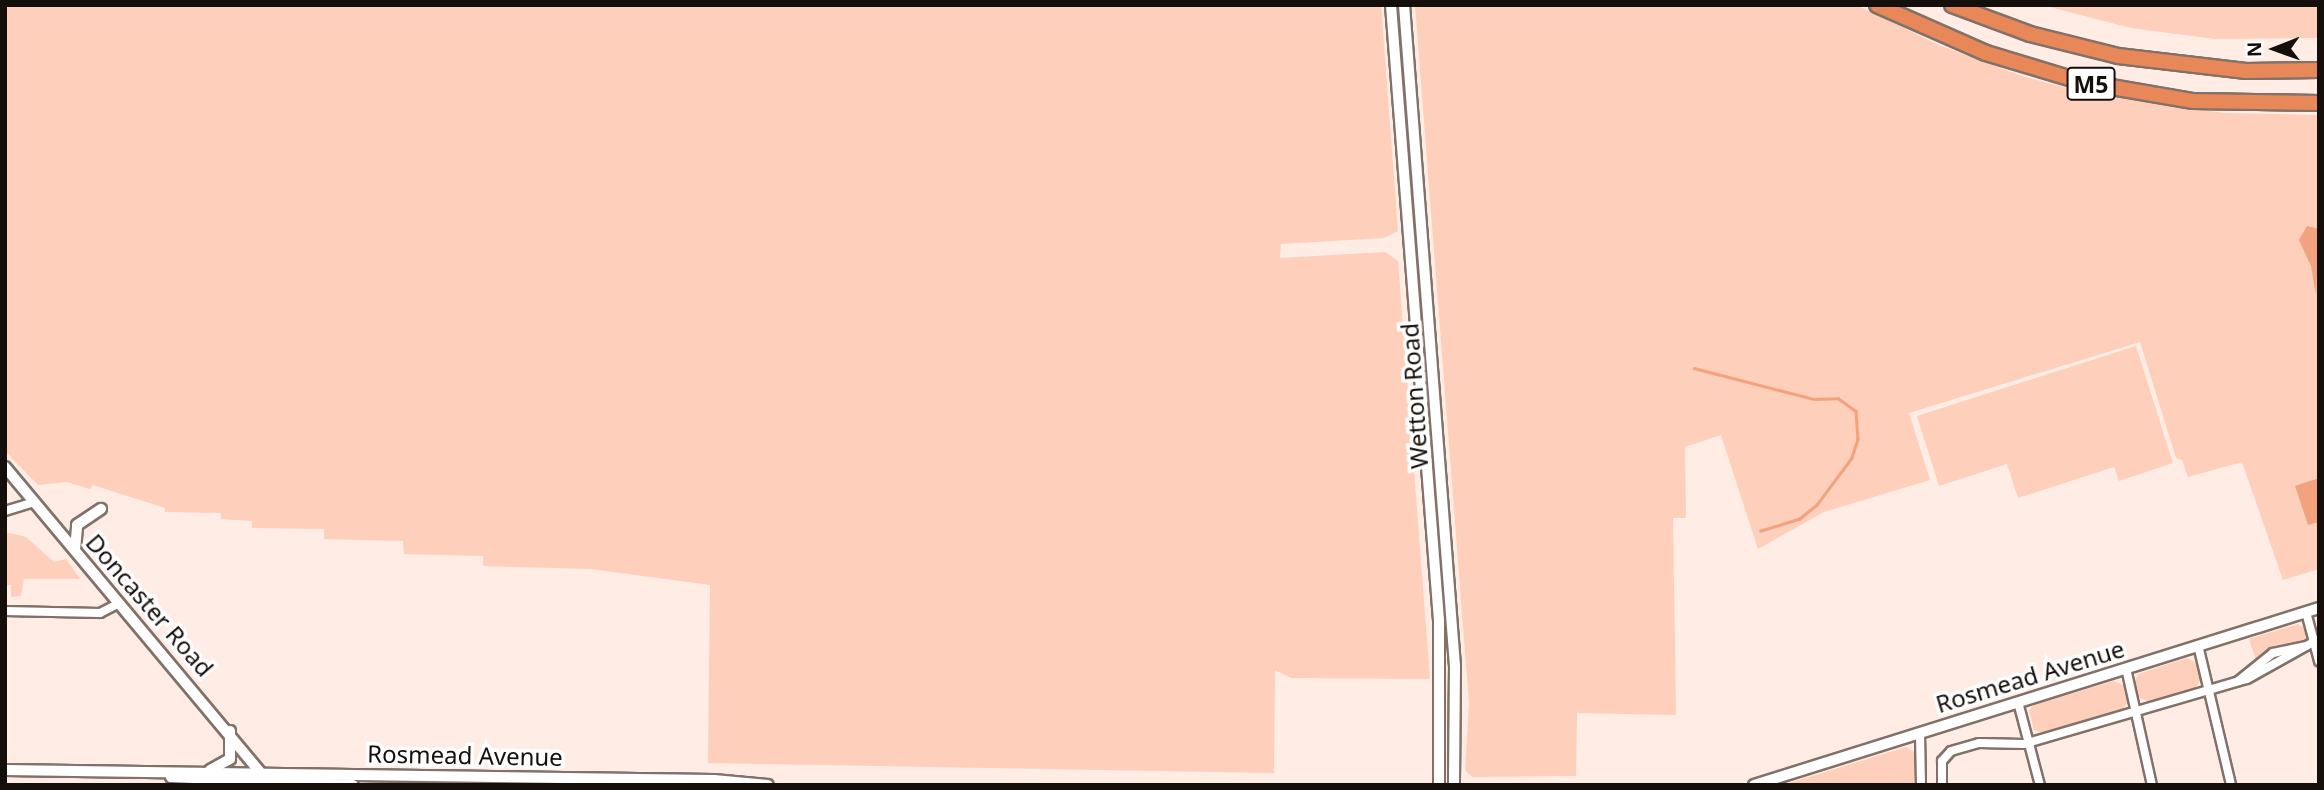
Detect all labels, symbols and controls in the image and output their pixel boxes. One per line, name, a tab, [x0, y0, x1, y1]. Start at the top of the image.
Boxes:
north arrow	[2240, 14, 2310, 84]
text: N	[2241, 41, 2267, 57]
road number: M5	[2066, 64, 2116, 104]
street label: Wetton Road	[1395, 322, 1433, 470]
street label: Doncaster Road	[80, 528, 220, 682]
street label: Rosmead Avenue	[1932, 634, 2128, 718]
street label: Rosmead Avenue	[367, 739, 563, 771]

